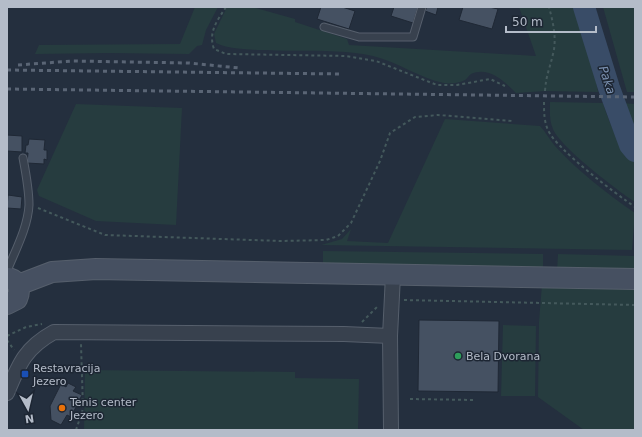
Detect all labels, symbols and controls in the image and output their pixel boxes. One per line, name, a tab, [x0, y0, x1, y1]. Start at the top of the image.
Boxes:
scale bar	[506, 8, 596, 34]
text: 50 m	[512, 15, 543, 29]
water label: Paka	[596, 64, 618, 96]
place label: Bela Dvorana	[466, 350, 540, 363]
marker: Bela Dvorana	[453, 351, 463, 361]
place label: Restavracija Jezero	[32, 362, 100, 388]
marker: Restavracija Jezero	[20, 369, 30, 379]
north arrow	[8, 389, 48, 429]
place label: Tenis center Jezero	[69, 396, 137, 422]
marker: Tenis center Jezero	[57, 403, 67, 413]
text: N	[24, 411, 35, 425]

